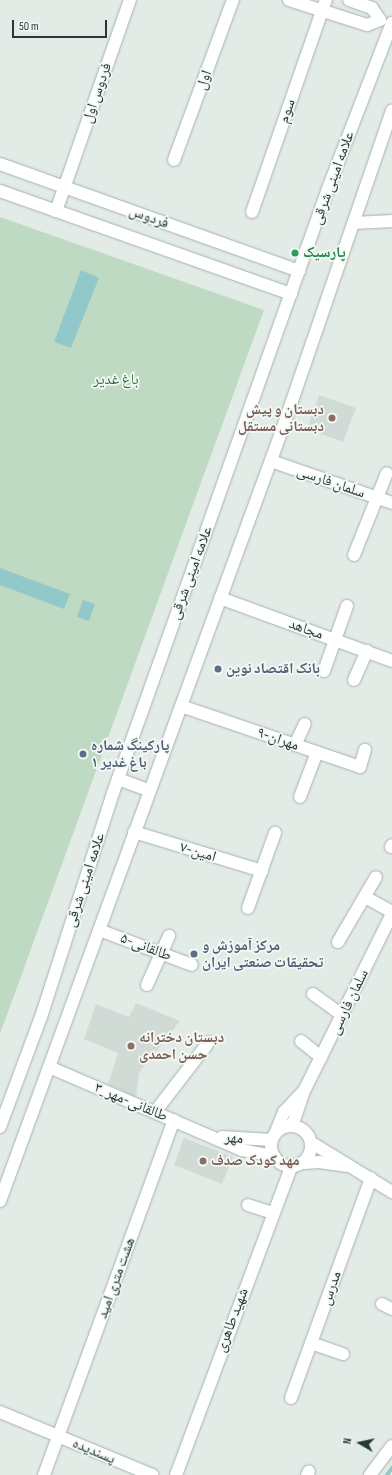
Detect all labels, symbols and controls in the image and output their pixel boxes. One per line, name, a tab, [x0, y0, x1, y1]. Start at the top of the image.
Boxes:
scale bar	[14, 12, 109, 38]
text: 50 m	[19, 19, 39, 34]
street label: فردوس اول	[78, 60, 116, 126]
street label: اول	[192, 68, 216, 92]
street label: سوم	[275, 97, 299, 125]
street label: علامه امینی شرقی	[308, 129, 358, 227]
street label: فردوس	[127, 202, 171, 232]
place label: پارسیک	[303, 244, 346, 262]
marker: پارسیک	[290, 248, 300, 258]
park label: باغ غدیر	[93, 371, 139, 389]
place label: دبستان و پیش دبستانی مستقل	[238, 400, 324, 435]
marker: دبستان و پیش دبستانی مستقل	[327, 413, 337, 423]
street label: سلمان فارسی	[295, 462, 367, 502]
street label: علامه امینی شرقی	[166, 524, 216, 622]
street label: مجاهد	[286, 614, 326, 644]
place label: بانک اقتصاد نوین	[226, 660, 320, 678]
marker: بانک اقتصاد نوین	[213, 664, 223, 674]
street label: ۹-مهران	[255, 723, 301, 755]
place label: پارکینگ شماره ۱ باغ غدیر	[91, 736, 169, 771]
marker: پارکینگ شماره ۱ باغ غدیر	[78, 749, 88, 759]
street label: علامه امینی شرقی	[61, 831, 109, 929]
street label: ۷-امین	[178, 838, 218, 866]
street label: ۵-طالقانی	[118, 929, 174, 965]
place label: مرکز آموزش و تحقیقات صنعتی ایران	[202, 936, 323, 971]
marker: مرکز آموزش و تحقیقات صنعتی ایران	[189, 949, 199, 959]
street label: سلمان فارسی	[325, 966, 373, 1038]
place label: دبستان دخترانه حسن احمدی	[139, 1028, 224, 1063]
marker: دبستان دخترانه حسن احمدی	[126, 1041, 136, 1051]
street label: ۳_طالقانی-مهر	[92, 1079, 170, 1125]
street label: مهر	[224, 1128, 244, 1148]
place label: مهد کودک صدف	[211, 1152, 300, 1170]
marker: مهد کودک صدف	[198, 1156, 208, 1166]
street label: هشت متری امید	[93, 1235, 139, 1321]
street label: مدرس	[317, 1269, 345, 1307]
street label: شهید طاهری	[212, 1285, 252, 1355]
north arrow	[340, 1423, 380, 1463]
street label: پسندیده	[70, 1434, 118, 1468]
text: N	[341, 1437, 355, 1445]

